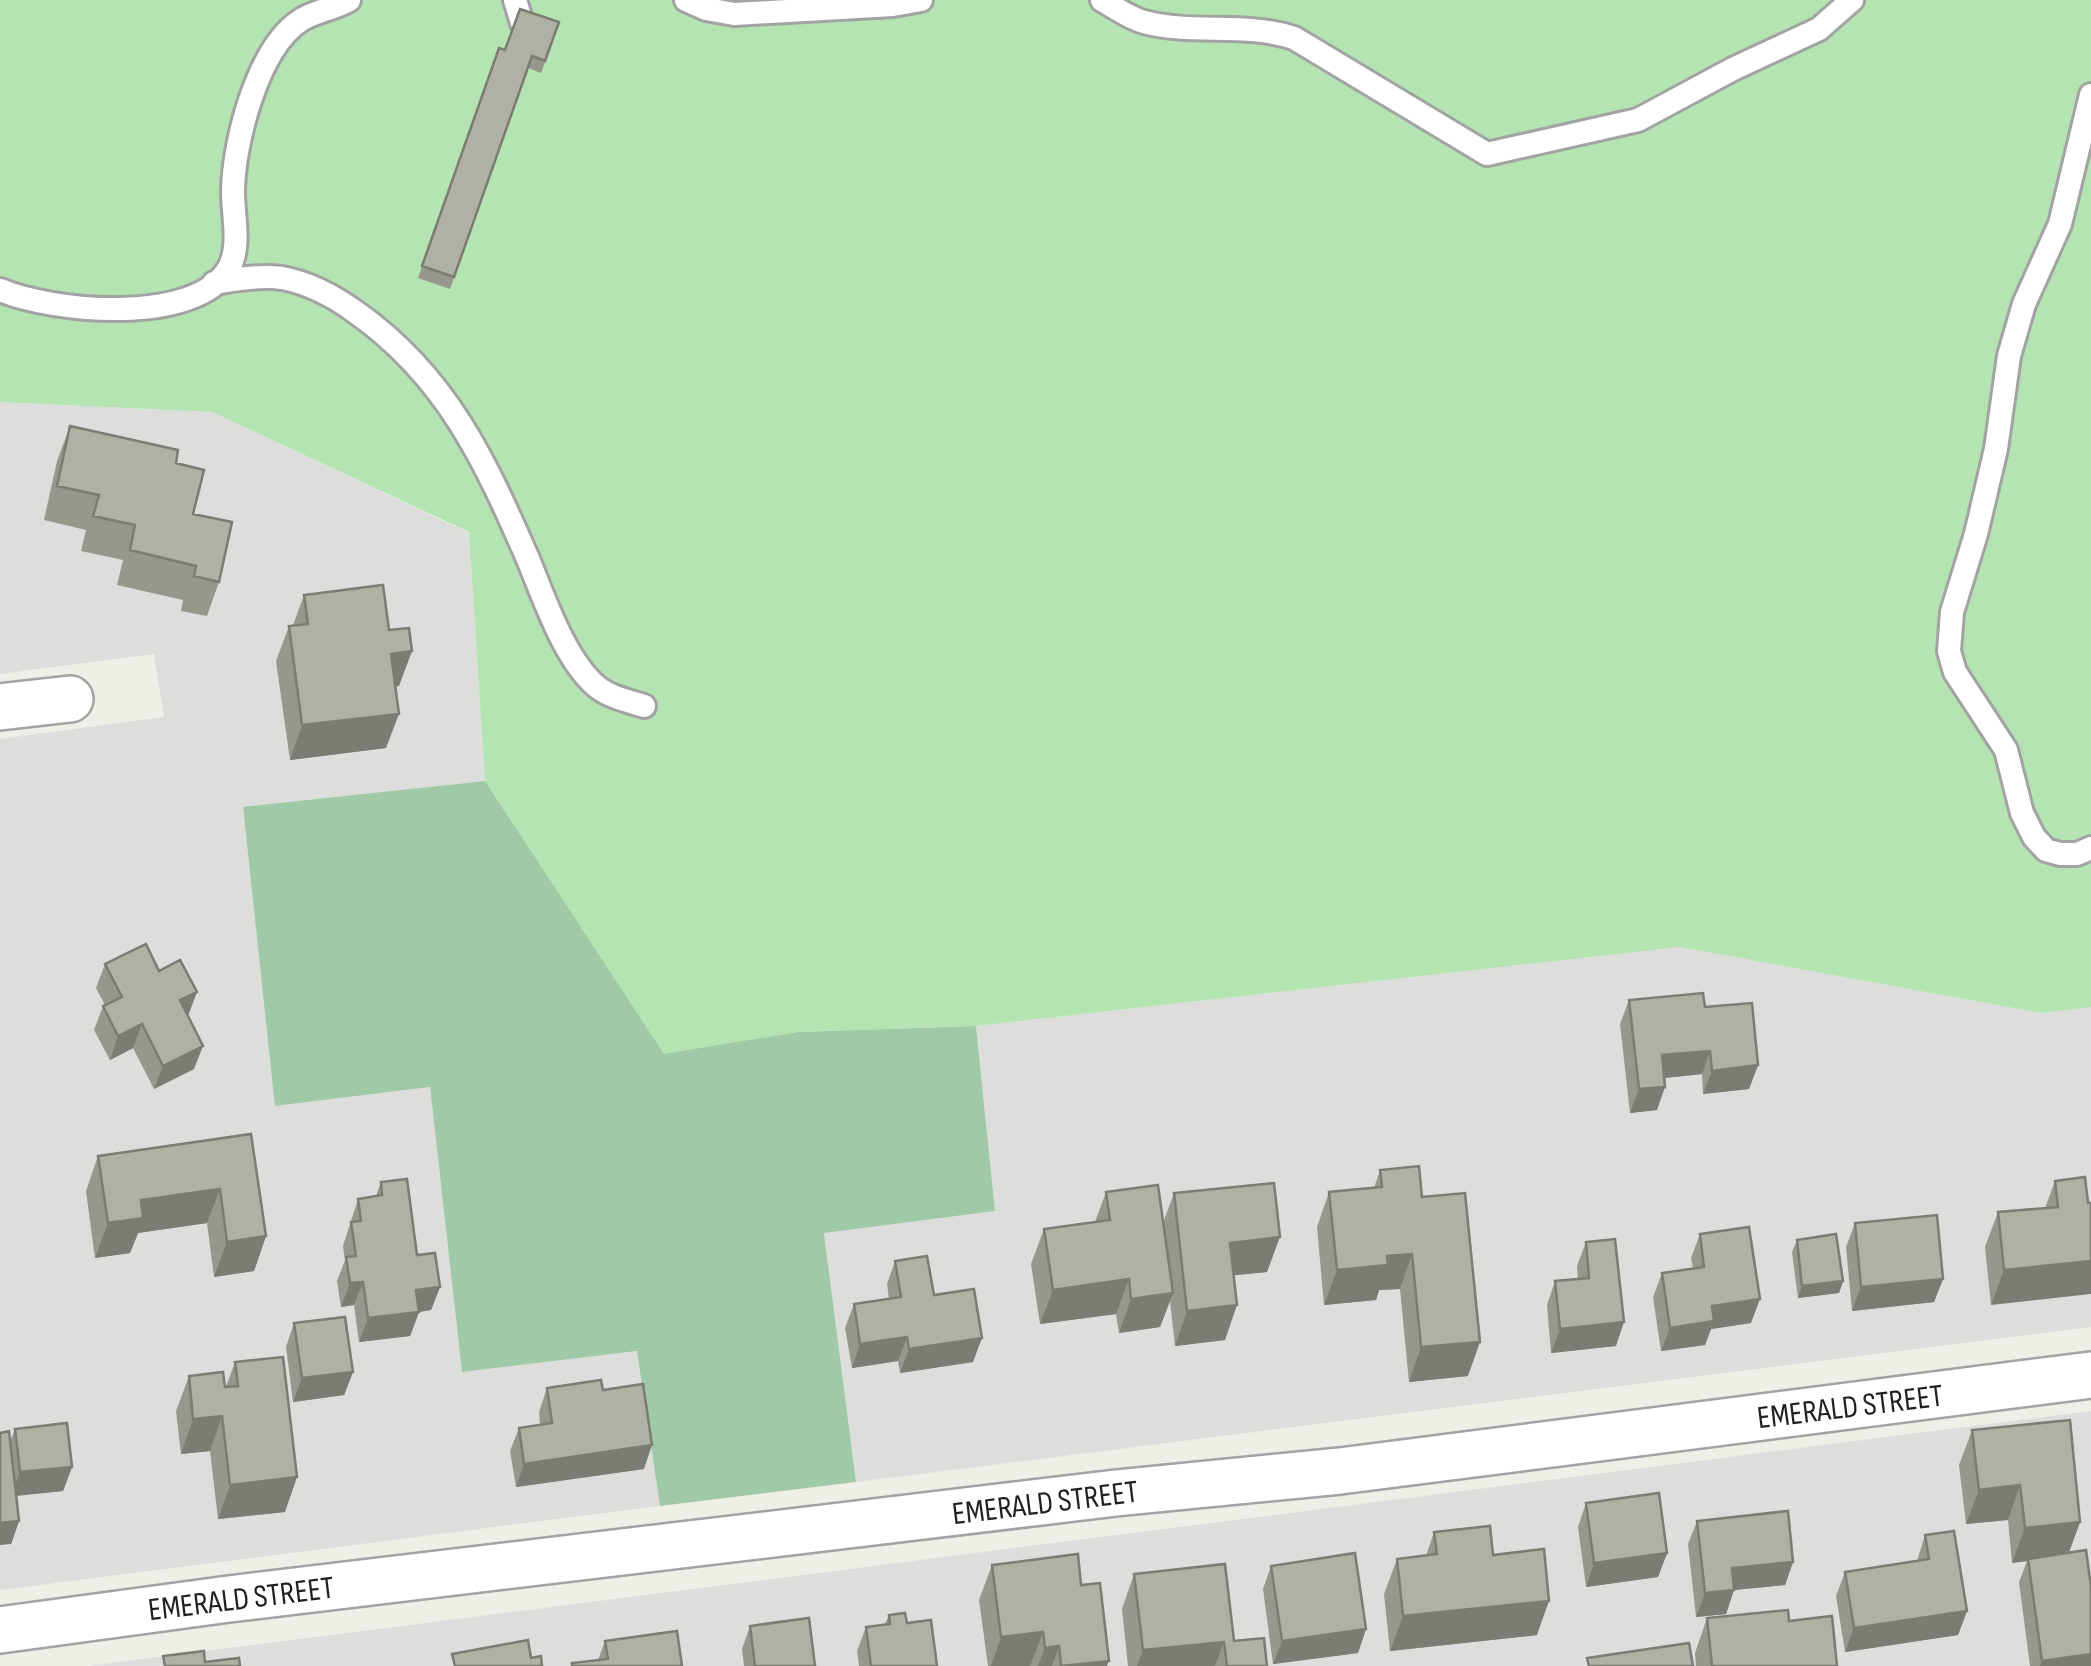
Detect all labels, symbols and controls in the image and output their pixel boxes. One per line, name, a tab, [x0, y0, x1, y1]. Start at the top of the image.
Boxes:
street label: EMERALD STREET	[1755, 1377, 1945, 1438]
street label: EMERALD STREET	[950, 1473, 1140, 1534]
street label: EMERALD STREET	[146, 1569, 336, 1630]

